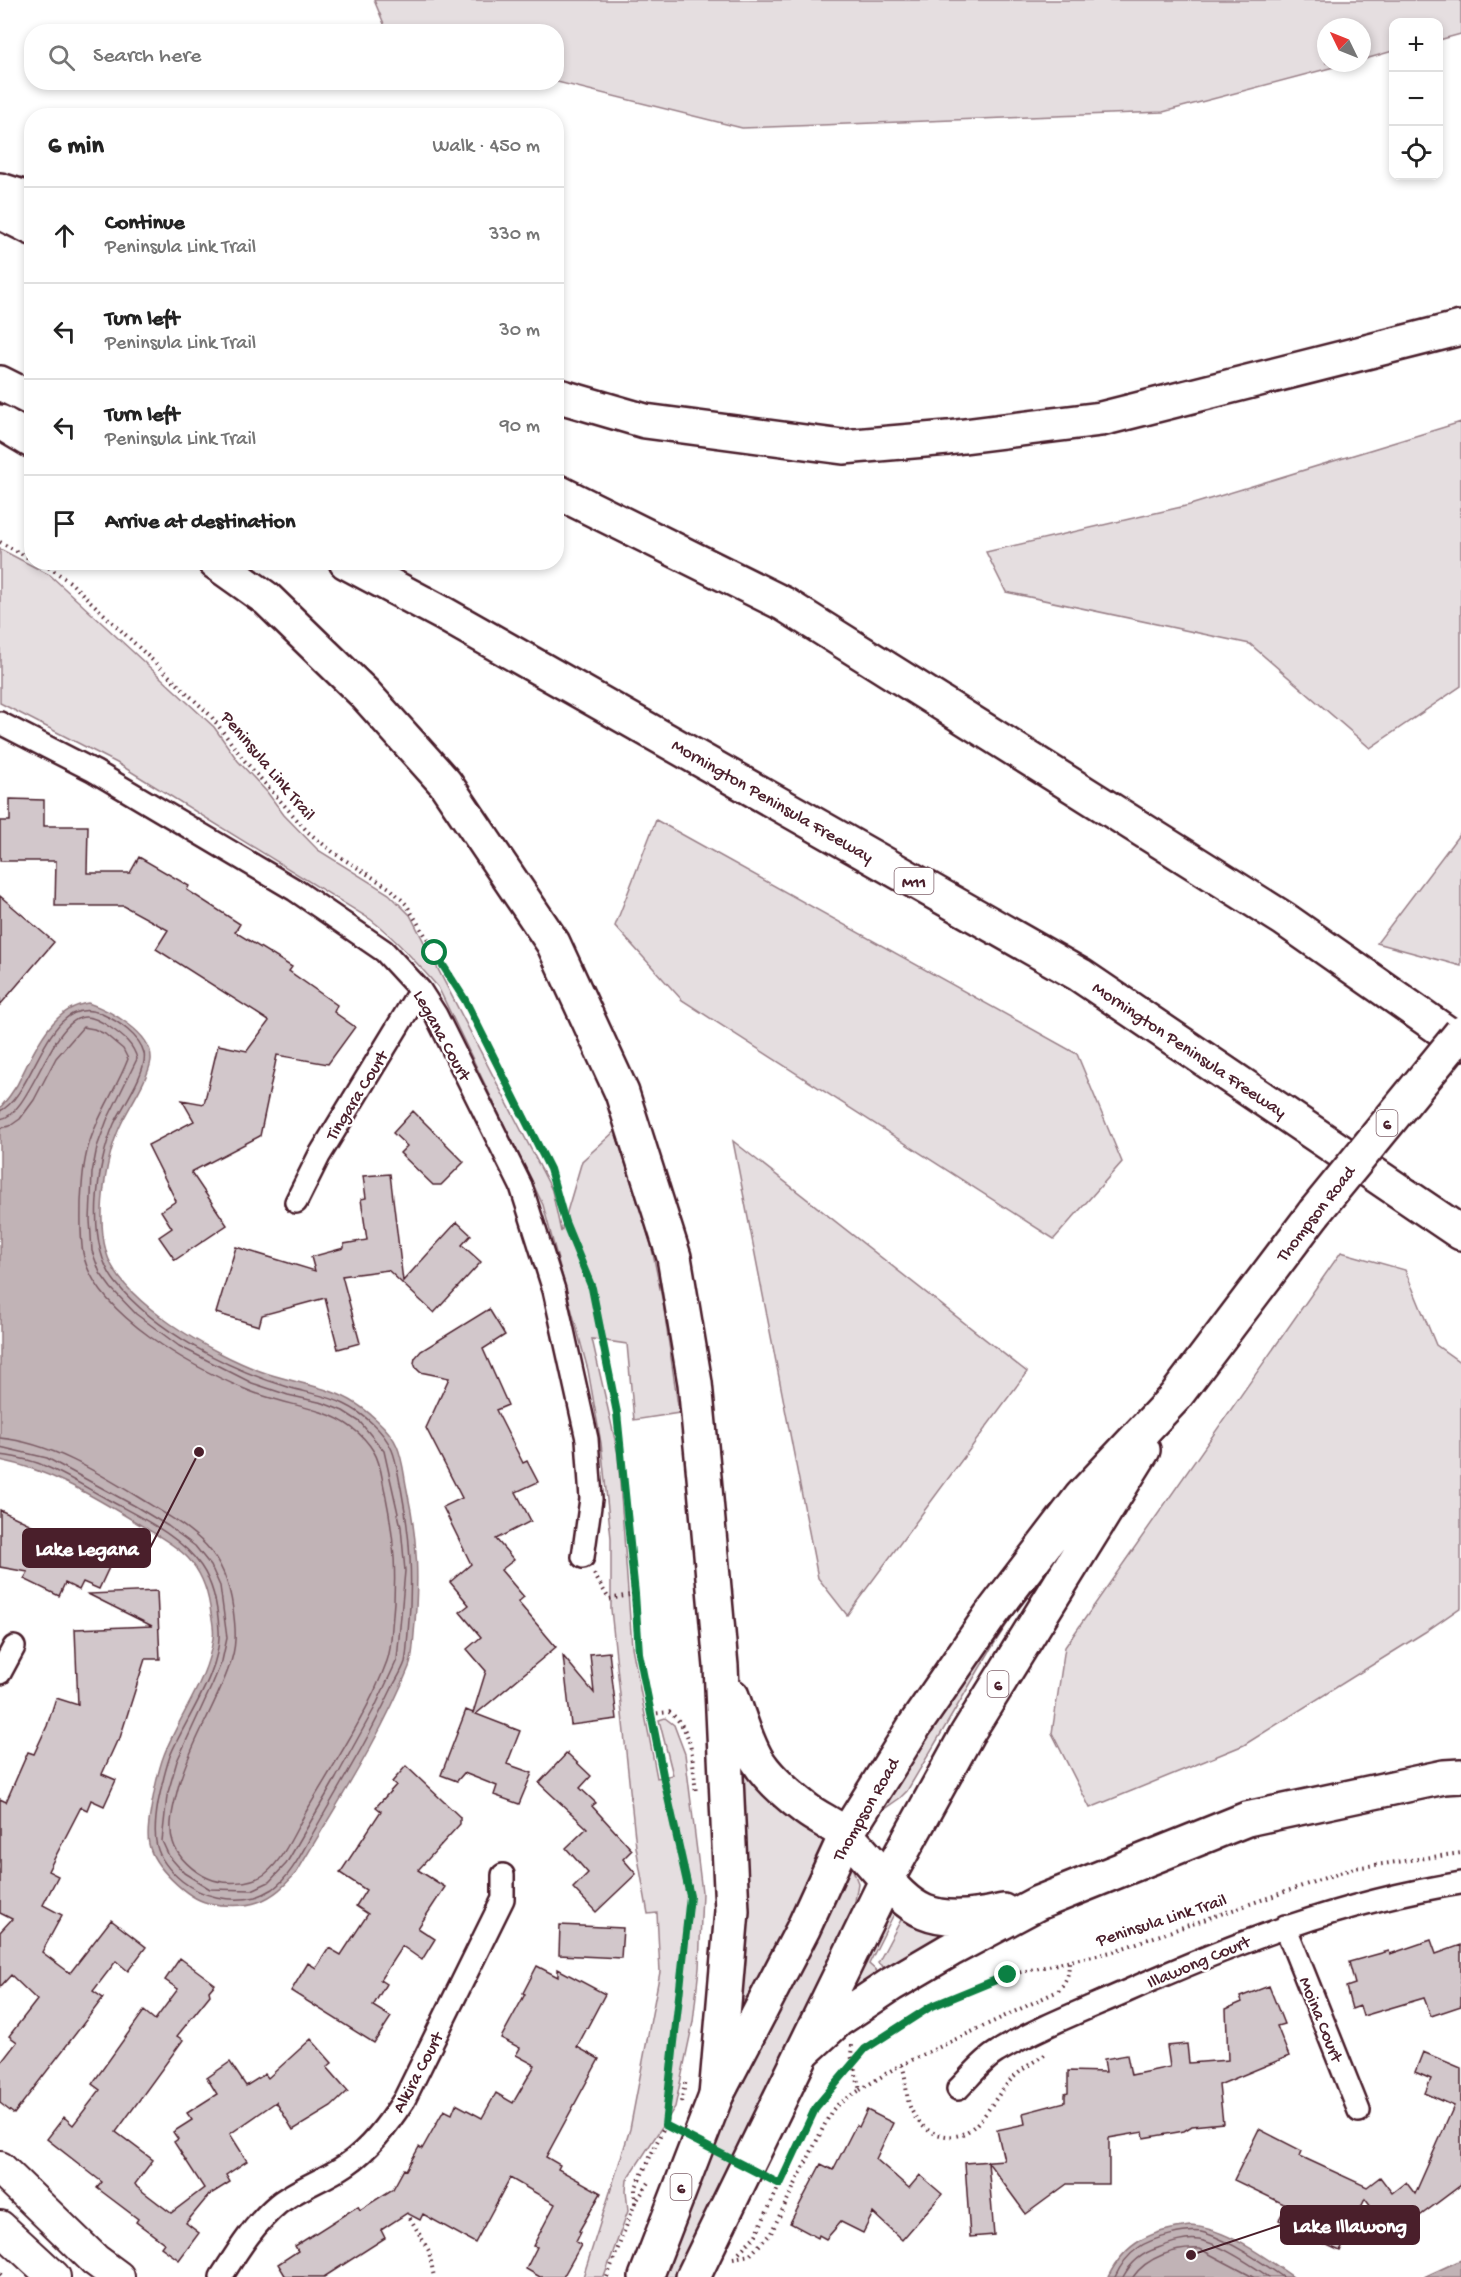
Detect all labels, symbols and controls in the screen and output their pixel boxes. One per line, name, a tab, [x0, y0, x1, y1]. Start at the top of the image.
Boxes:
north arrow	[1317, 18, 1371, 72]
map controls	[1389, 18, 1443, 180]
button: +	[1389, 18, 1443, 72]
search box	[24, 24, 564, 90]
icon: search	[45, 41, 78, 74]
text: Search here	[93, 44, 201, 70]
button: −	[1389, 72, 1443, 126]
button: locate	[1389, 126, 1443, 180]
text: 6 min	[48, 132, 104, 163]
text: Walk · 450 m	[433, 136, 540, 159]
text: Continue	[105, 211, 185, 237]
icon: ahead	[48, 219, 81, 252]
text: 330 m	[489, 224, 540, 247]
text: Peninsula Link Trail	[105, 237, 256, 260]
text: Turn left	[105, 307, 179, 333]
icon: left	[48, 315, 81, 348]
text: 30 m	[499, 320, 540, 343]
text: Peninsula Link Trail	[105, 333, 256, 356]
text: Turn left	[105, 403, 179, 429]
icon: left	[48, 411, 81, 444]
text: 90 m	[500, 416, 540, 439]
text: Peninsula Link Trail	[105, 429, 256, 452]
icon: arrive	[48, 507, 81, 540]
text: Arrive at destination	[105, 510, 295, 536]
street label: Peninsula Link Trail	[215, 707, 319, 825]
street label: Mornington Peninsula Freeway	[667, 736, 876, 869]
road number: M11	[894, 868, 934, 894]
route start	[421, 939, 447, 965]
street label: Mornington Peninsula Freeway	[1088, 978, 1290, 1124]
street label: Legana Court	[407, 987, 475, 1087]
street label: Tingara Court	[322, 1046, 395, 1146]
road number: 6	[1376, 1110, 1398, 1136]
street label: Thompson Road	[1272, 1161, 1362, 1267]
callout: Lake Legana	[23, 1529, 150, 1567]
text: Lake Legana	[35, 1540, 139, 1563]
road number: 6	[988, 1671, 1008, 1697]
street label: Thompson Road	[829, 1754, 906, 1866]
street label: Peninsula Link Trail	[1093, 1890, 1230, 1953]
street label: Illawong Court	[1144, 1932, 1255, 1994]
route end	[994, 1961, 1020, 1987]
street label: Moina Court	[1293, 1974, 1347, 2067]
street label: Alkira Court	[389, 2028, 450, 2117]
road number: 6	[670, 2174, 692, 2200]
callout: Lake Illawong	[1281, 2206, 1419, 2244]
text: Lake Illawong	[1293, 2217, 1407, 2240]

